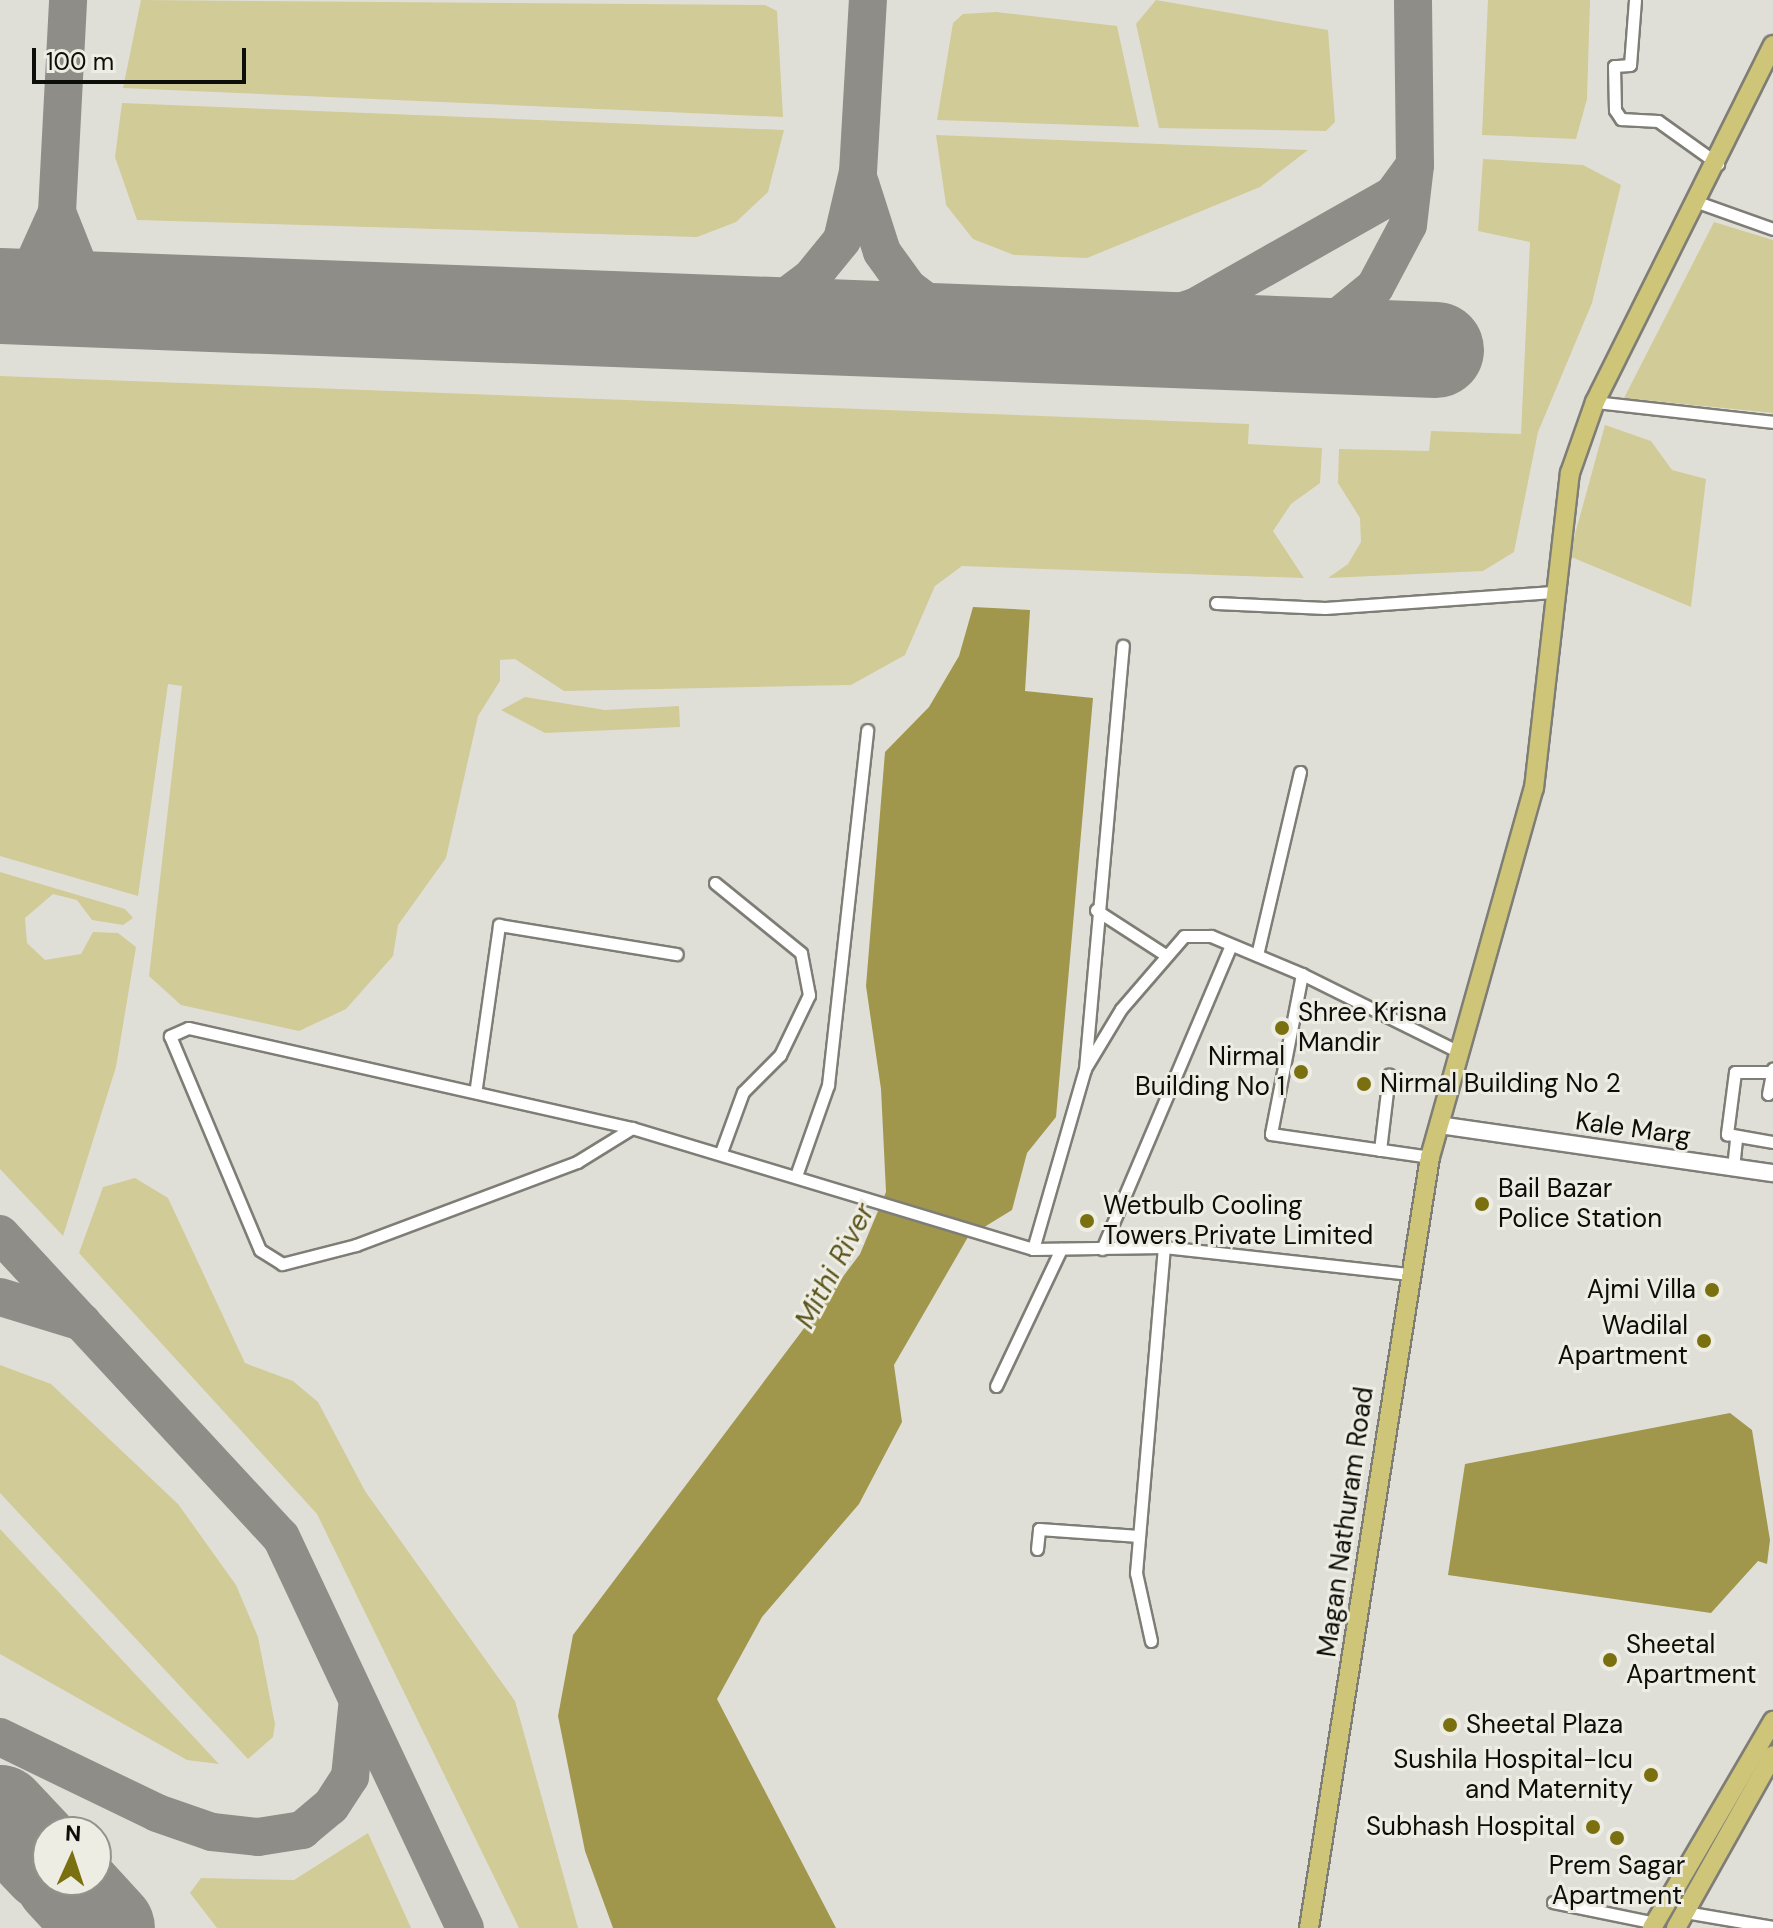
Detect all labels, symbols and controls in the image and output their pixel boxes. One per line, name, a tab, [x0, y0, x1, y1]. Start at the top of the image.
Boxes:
scale bar	[36, 32, 250, 82]
text: 100 m	[46, 46, 114, 77]
place label: Shree Krisna Mandir	[1298, 997, 1447, 1058]
marker: Shree Krisna Mandir	[1273, 1019, 1291, 1037]
place label: Nirmal Building No 1	[1135, 1041, 1285, 1102]
marker: Nirmal Building No 1	[1292, 1063, 1310, 1081]
place label: Nirmal Building No 2	[1380, 1068, 1621, 1100]
marker: Nirmal Building No 2	[1355, 1075, 1373, 1093]
street label: Kale Marg	[1573, 1105, 1693, 1153]
place label: Bail Bazar Police Station	[1498, 1173, 1662, 1234]
place label: Wetbulb Cooling Towers Private Limited	[1103, 1190, 1373, 1252]
marker: Bail Bazar Police Station	[1473, 1195, 1491, 1213]
water label: Mithi River	[788, 1198, 882, 1334]
marker: Wetbulb Cooling Towers Private Limited	[1078, 1212, 1096, 1230]
place label: Ajmi Villa	[1587, 1274, 1696, 1306]
marker: Ajmi Villa	[1703, 1281, 1721, 1299]
place label: Wadilal Apartment	[1557, 1310, 1688, 1372]
marker: Wadilal Apartment	[1695, 1332, 1713, 1350]
street label: Magan Nathuram Road	[1312, 1385, 1380, 1659]
place label: Sheetal Apartment	[1626, 1629, 1757, 1690]
marker: Sheetal Apartment	[1601, 1651, 1619, 1669]
place label: Sheetal Plaza	[1466, 1709, 1623, 1741]
marker: Sheetal Plaza	[1441, 1716, 1459, 1734]
place label: Sushila Hospital-Icu and Maternity	[1393, 1744, 1633, 1806]
marker: Sushila Hospital-Icu and Maternity	[1640, 1764, 1662, 1786]
place label: Subhash Hospital	[1366, 1811, 1575, 1843]
north arrow	[32, 1816, 112, 1896]
marker: Subhash Hospital	[1582, 1816, 1604, 1838]
text: N	[64, 1819, 82, 1848]
marker: Prem Sagar Apartment	[1608, 1829, 1626, 1847]
place label: Prem Sagar Apartment	[1549, 1850, 1685, 1912]

